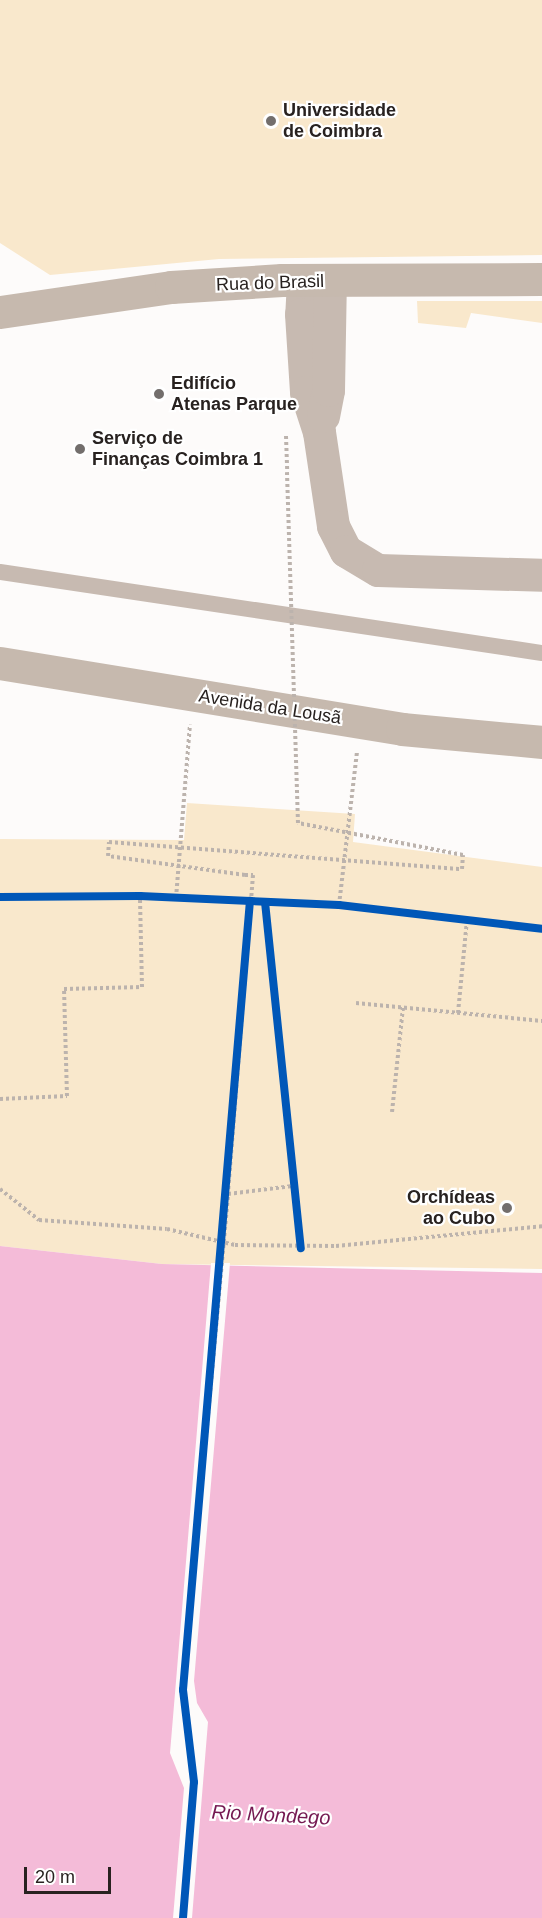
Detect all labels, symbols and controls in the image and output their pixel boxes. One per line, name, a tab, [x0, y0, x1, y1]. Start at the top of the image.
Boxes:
place label: Universidade de Coimbra	[283, 100, 396, 142]
marker: Universidade de Coimbra	[264, 114, 278, 128]
street label: Rua do Brasil	[216, 270, 324, 296]
place label: Edifício Atenas Parque	[171, 373, 297, 416]
marker: Edifício Atenas Parque	[152, 387, 166, 401]
place label: Serviço de Finanças Coimbra 1	[92, 428, 263, 470]
marker: Serviço de Finanças Coimbra 1	[73, 442, 87, 456]
street label: Avenida da Lousã	[197, 685, 343, 729]
place label: Orchídeas ao Cubo	[407, 1187, 495, 1230]
marker: Orchídeas ao Cubo	[500, 1201, 514, 1215]
water label: Rio Mondego	[211, 1800, 331, 1830]
scale bar	[27, 1855, 114, 1893]
text: 20 m	[35, 1867, 75, 1887]

